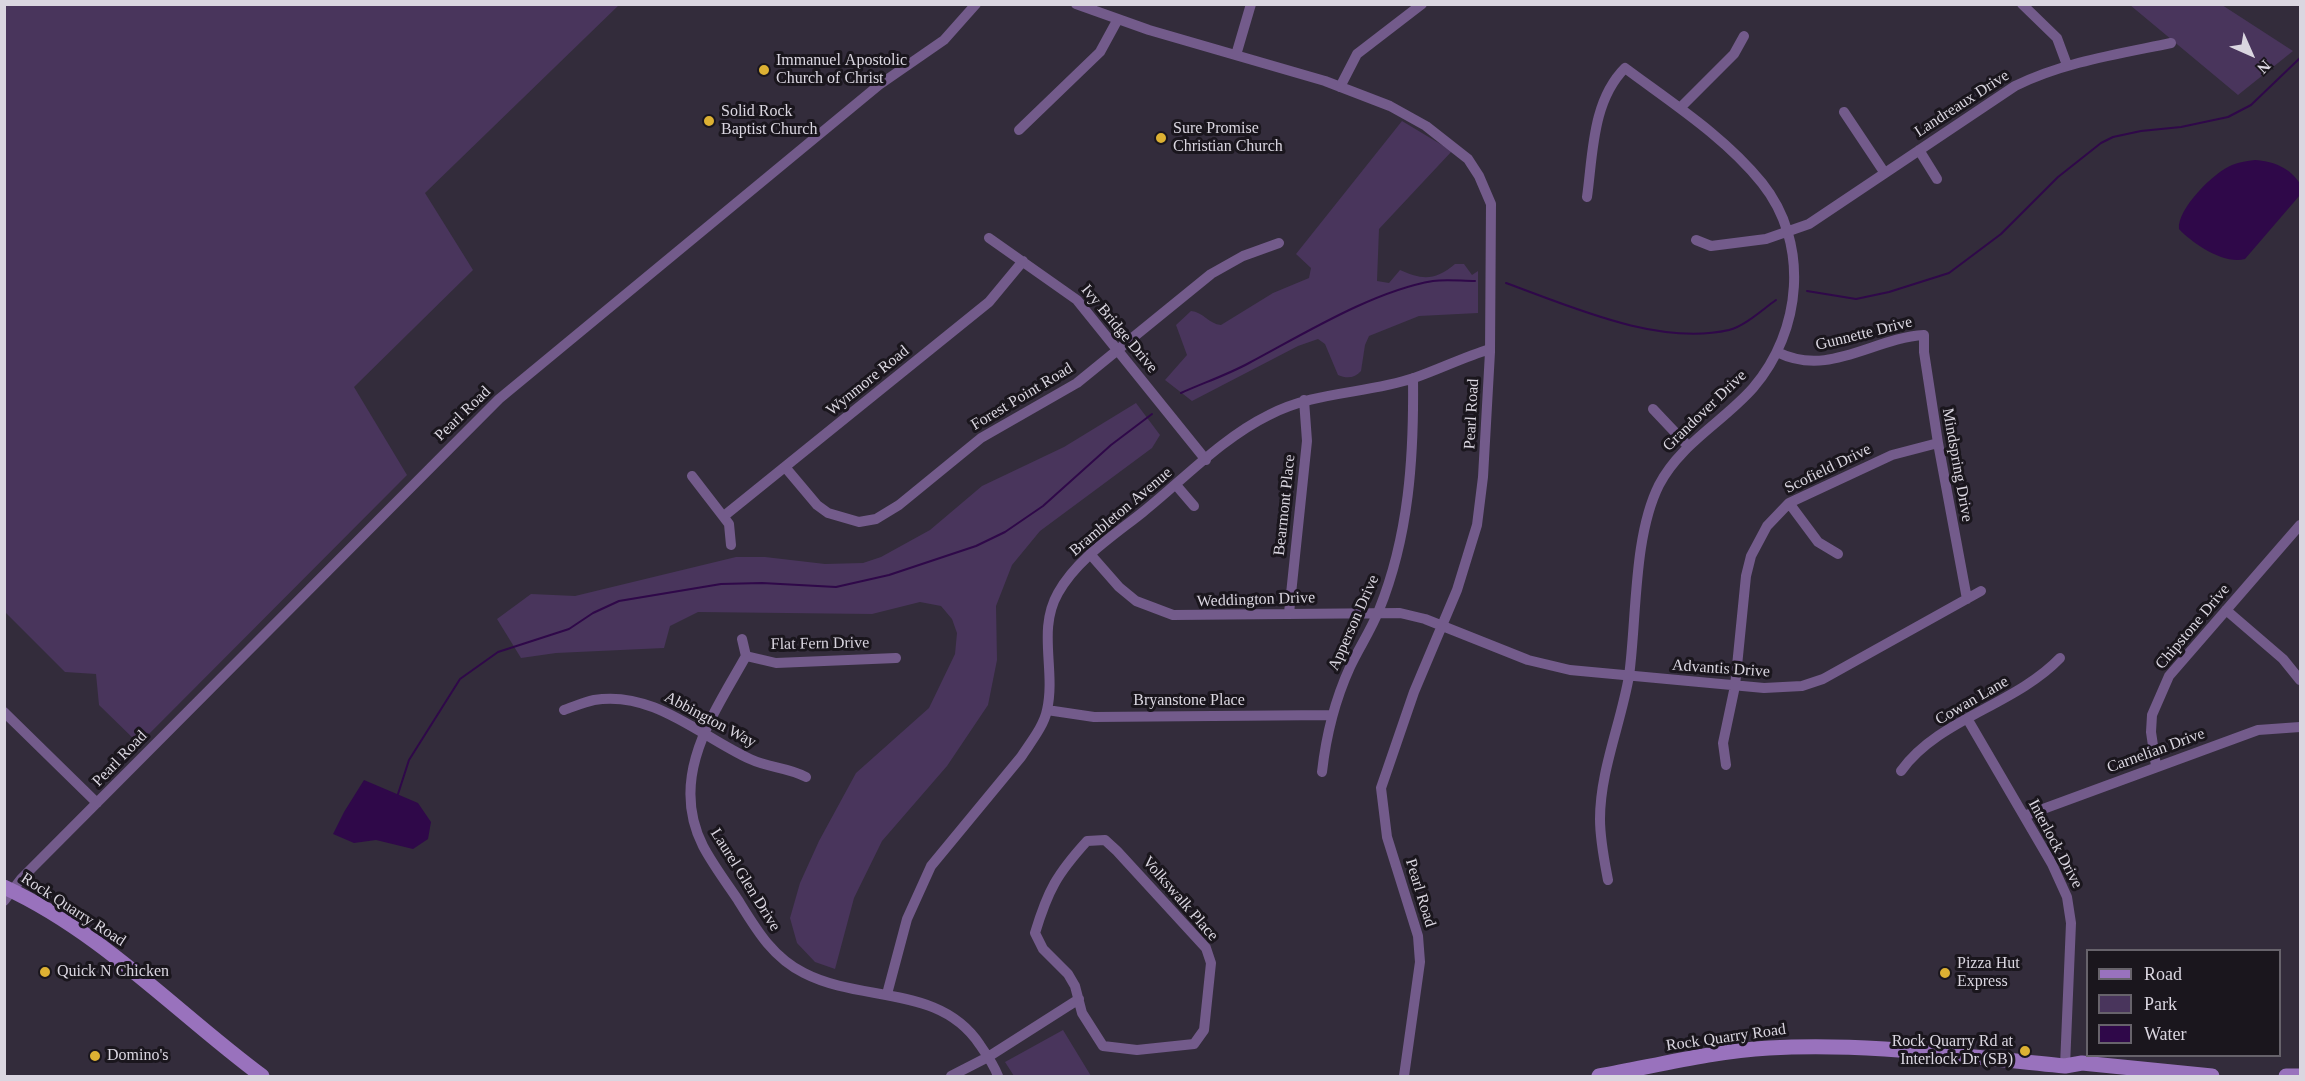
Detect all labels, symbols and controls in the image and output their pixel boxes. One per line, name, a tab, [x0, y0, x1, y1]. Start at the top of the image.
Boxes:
north arrow	[2221, 24, 2281, 84]
place label: Immanuel Apostolic Church of Christ	[776, 51, 907, 89]
text: N	[2254, 57, 2274, 77]
marker: Immanuel Apostolic Church of Christ	[757, 63, 771, 77]
street label: Landreaux Drive	[1911, 66, 2013, 142]
place label: Solid Rock Baptist Church	[721, 102, 817, 140]
marker: Solid Rock Baptist Church	[702, 114, 716, 128]
place label: Sure Promise Christian Church	[1173, 119, 1283, 157]
marker: Sure Promise Christian Church	[1154, 131, 1168, 145]
street label: Ivy Bridge Drive	[1077, 281, 1161, 377]
street label: Gunnette Drive	[1814, 313, 1914, 355]
street label: Wynmore Road	[823, 342, 913, 420]
street label: Forest Point Road	[968, 359, 1076, 435]
street label: Grandover Drive	[1659, 366, 1751, 456]
street label: Pearl Road	[1461, 378, 1483, 450]
street label: Pearl Road	[431, 383, 495, 445]
street label: Mindspring Drive	[1938, 407, 1976, 523]
street label: Scofield Drive	[1782, 440, 1874, 498]
street label: Bearmont Place	[1270, 453, 1300, 557]
street label: Brambleton Avenue	[1066, 463, 1176, 561]
street label: Apperson Drive	[1324, 572, 1384, 674]
street label: Chipstone Drive	[2152, 580, 2234, 674]
street label: Weddington Drive	[1197, 588, 1315, 612]
street label: Flat Fern Drive	[771, 634, 869, 654]
street label: Advantis Drive	[1671, 656, 1771, 682]
street label: Cowan Lane	[1932, 672, 2012, 730]
street label: Abbington Way	[661, 688, 759, 752]
street label: Bryanstone Place	[1133, 691, 1245, 711]
street label: Carnelian Drive	[2104, 724, 2208, 778]
street label: Pearl Road	[89, 727, 151, 791]
street label: Interlock Drive	[2023, 796, 2087, 892]
street label: Laurel Glen Drive	[706, 825, 784, 935]
street label: Volkswalk Place	[1138, 853, 1222, 945]
street label: Pearl Road	[1400, 856, 1440, 930]
street label: Rock Quarry Road	[17, 869, 129, 951]
legend	[2086, 949, 2281, 1057]
place label: Pizza Hut Express	[1957, 954, 2020, 992]
place label: Quick N Chicken	[57, 962, 169, 982]
text: Road	[2144, 964, 2182, 984]
marker: Quick N Chicken	[38, 965, 52, 979]
marker: Pizza Hut Express	[1938, 966, 1952, 980]
text: Park	[2144, 994, 2177, 1014]
street label: Rock Quarry Road	[1665, 1020, 1787, 1056]
text: Water	[2144, 1024, 2187, 1044]
place label: Rock Quarry Rd at Interlock Dr (SB)	[1892, 1032, 2013, 1070]
marker: Rock Quarry Rd at Interlock Dr (SB)	[2018, 1044, 2032, 1058]
place label: Domino's	[107, 1046, 169, 1066]
marker: Domino's	[88, 1049, 102, 1063]

